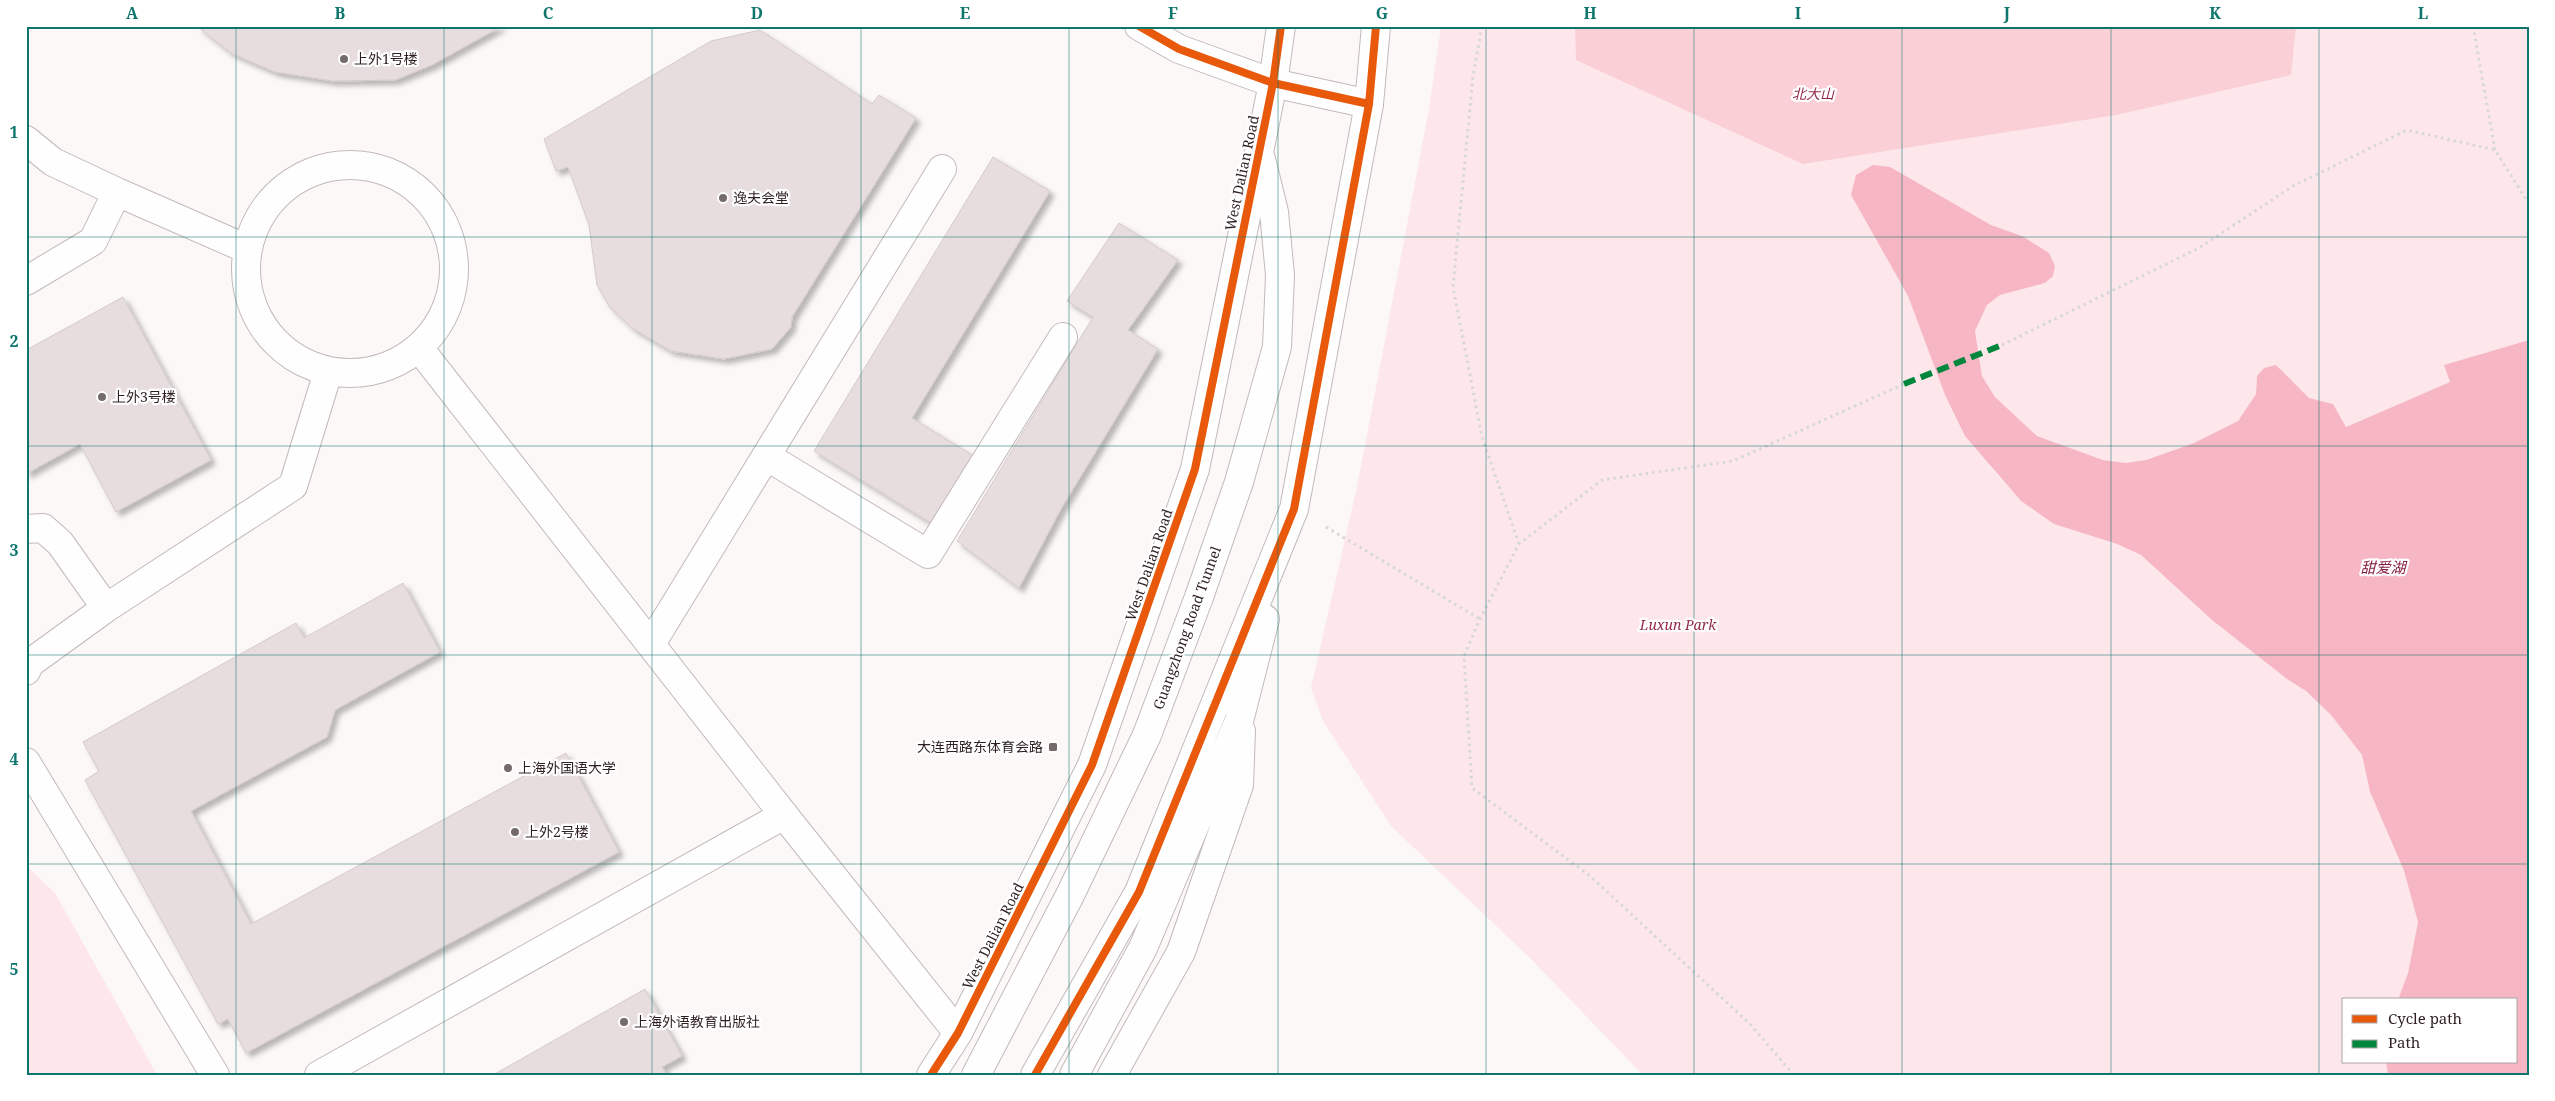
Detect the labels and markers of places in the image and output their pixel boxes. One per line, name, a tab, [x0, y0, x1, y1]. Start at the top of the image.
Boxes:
place label: 上外1号楼	[354, 49, 418, 68]
marker: 上外1号楼	[338, 53, 350, 65]
place label: 逸夫会堂	[733, 188, 789, 207]
marker: 逸夫会堂	[717, 192, 729, 204]
place label: 上外3号楼	[112, 387, 176, 406]
marker: 上外3号楼	[96, 391, 108, 403]
place label: 大连西路东体育会路	[917, 737, 1043, 756]
marker: 大连西路东体育会路	[1047, 741, 1059, 753]
place label: 上海外国语大学	[518, 758, 616, 777]
marker: 上海外国语大学	[502, 762, 514, 774]
place label: 上外2号楼	[525, 822, 589, 841]
marker: 上外2号楼	[509, 826, 521, 838]
place label: 上海外语教育出版社	[634, 1012, 760, 1031]
marker: 上海外语教育出版社	[618, 1016, 630, 1028]

